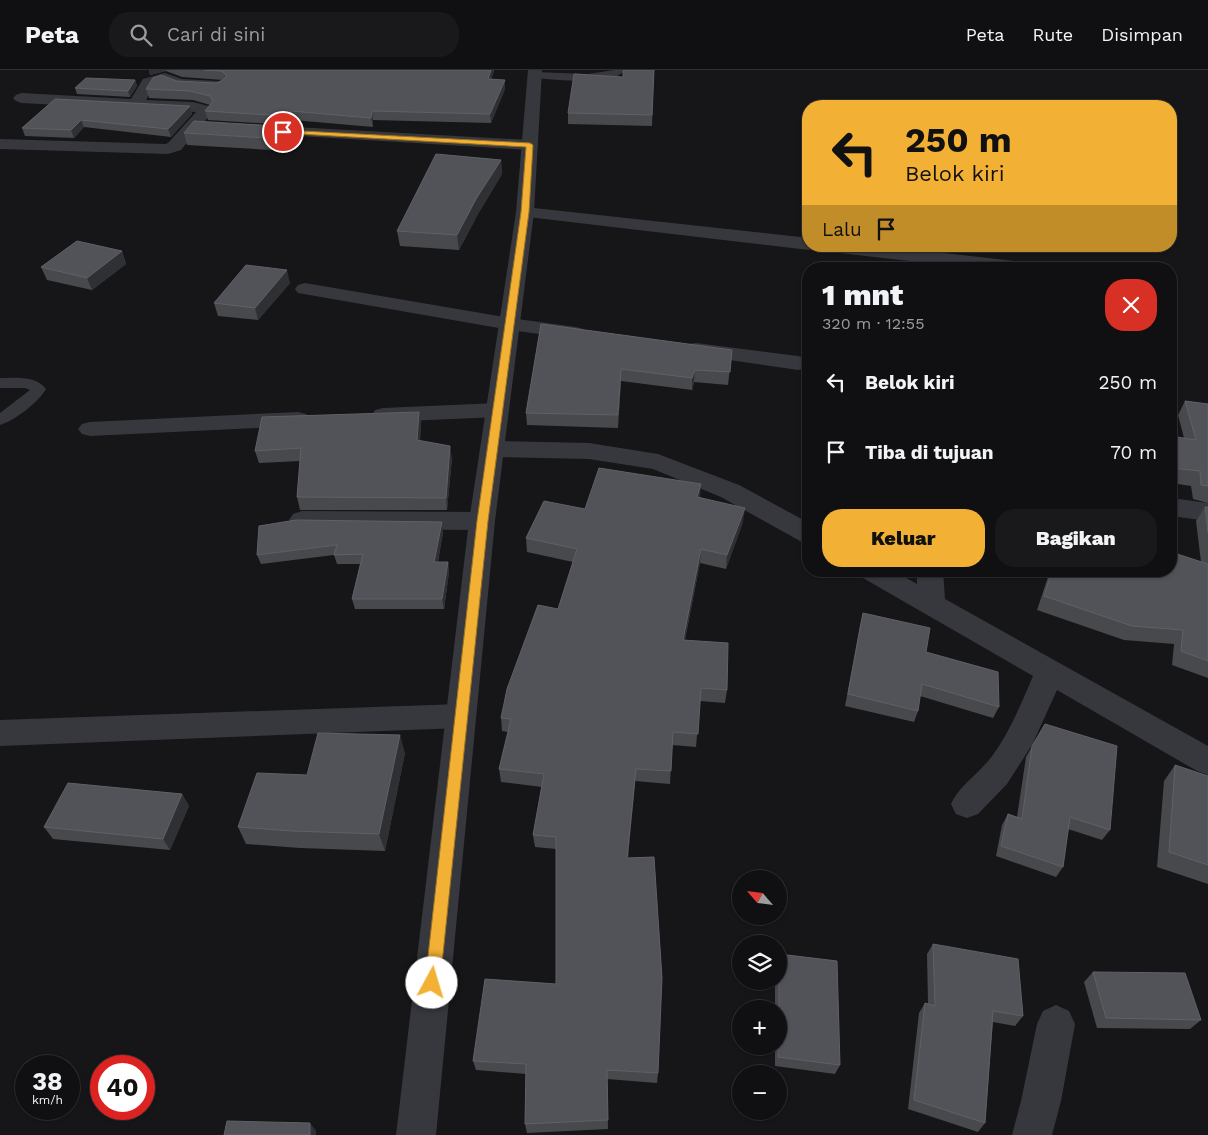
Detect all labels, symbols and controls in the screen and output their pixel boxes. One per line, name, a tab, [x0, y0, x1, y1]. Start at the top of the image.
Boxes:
search box	[109, 12, 459, 57]
text: Peta	[25, 21, 79, 49]
icon: search	[127, 21, 155, 49]
text: Cari di sini	[167, 23, 265, 46]
text: Peta	[966, 24, 1004, 45]
text: Rute	[1032, 24, 1073, 45]
text: Disimpan	[1101, 24, 1183, 45]
pin	[262, 111, 304, 153]
icon: arrive	[269, 118, 297, 146]
text: 250 m	[905, 119, 1012, 161]
icon: left	[822, 120, 887, 185]
text: Belok kiri	[905, 161, 1005, 186]
icon: arrive	[872, 215, 900, 243]
text: Lalu	[822, 218, 862, 241]
text: 1 mnt	[822, 277, 903, 312]
button: close	[1105, 279, 1157, 331]
text: 320 m · 12:55	[822, 314, 924, 333]
icon: left	[822, 368, 850, 396]
text: Belok kiri	[865, 371, 955, 394]
text: 250 m	[1098, 371, 1157, 394]
icon: arrive	[822, 438, 850, 466]
text: Tiba di tujuan	[865, 441, 994, 464]
text: 70 m	[1110, 441, 1157, 464]
button: Keluar	[822, 509, 985, 567]
button: Bagikan	[995, 509, 1157, 567]
north arrow	[732, 870, 788, 925]
map controls	[732, 870, 787, 1120]
button: layers	[732, 935, 787, 990]
position arrow	[405, 956, 457, 1008]
button: +	[732, 1000, 787, 1055]
speed limit sign: 40	[90, 1055, 155, 1120]
button: −	[732, 1065, 787, 1120]
text: 38	[32, 1067, 63, 1096]
text: km/h	[32, 1093, 63, 1107]

